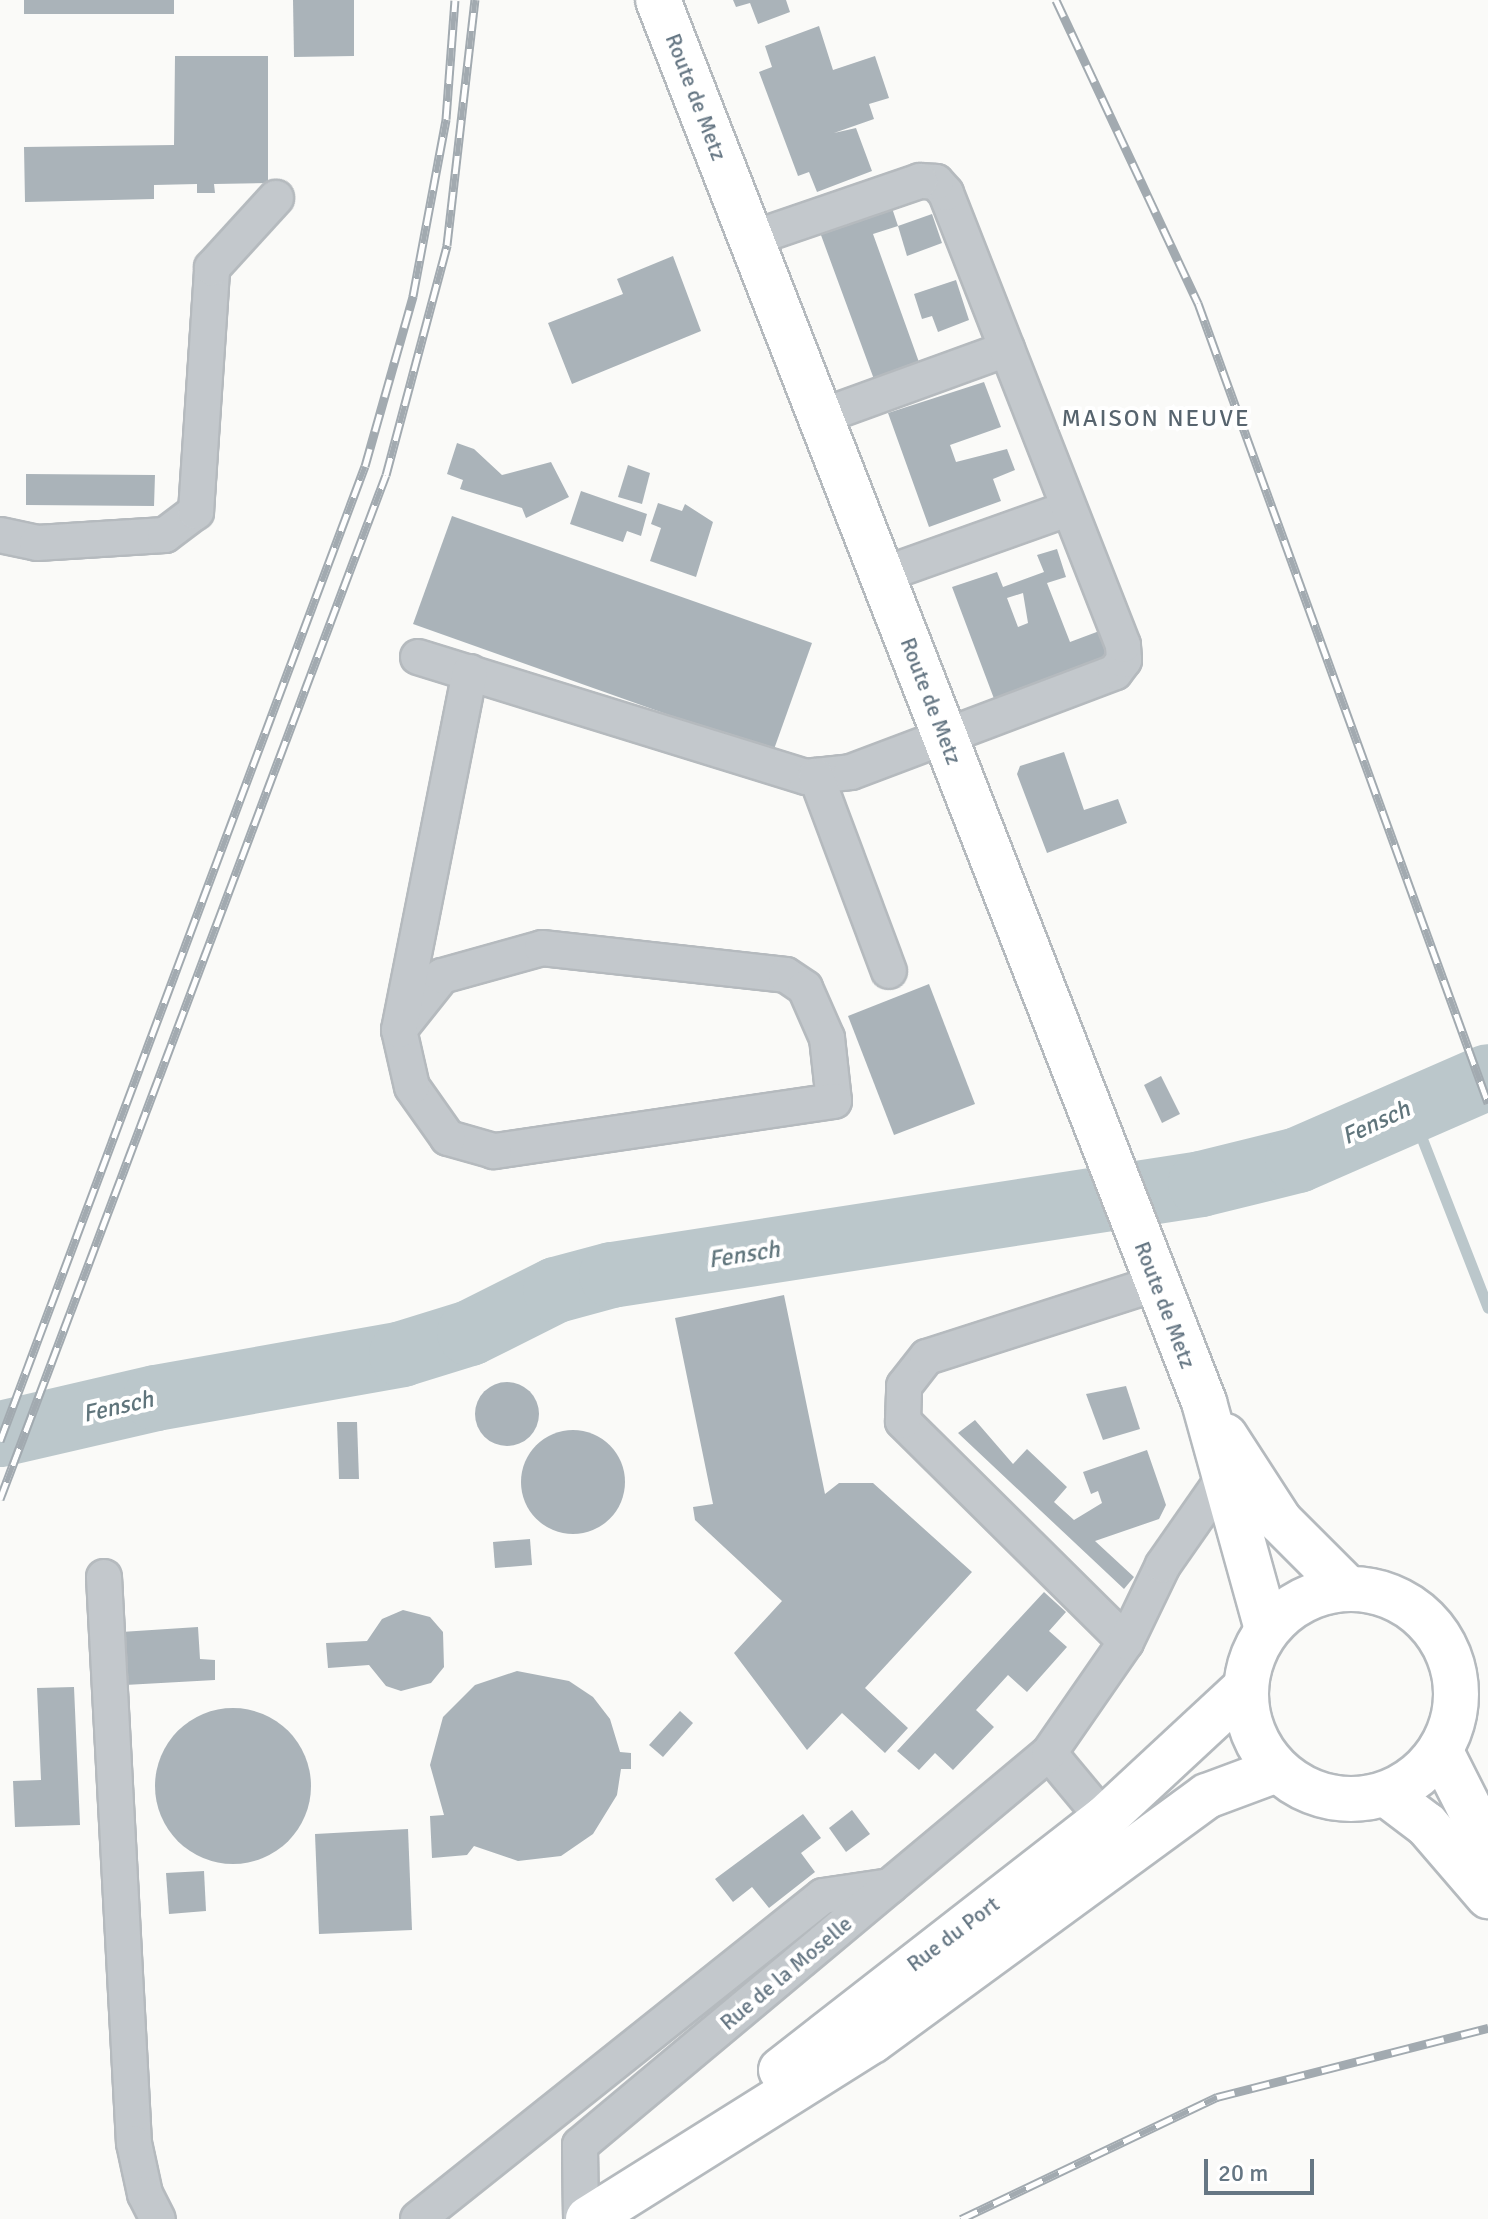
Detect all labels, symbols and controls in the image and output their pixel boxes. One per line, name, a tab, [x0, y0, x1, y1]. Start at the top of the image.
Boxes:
street label: Route de Metz	[660, 30, 732, 164]
district label: MAISON NEUVE	[1061, 405, 1251, 433]
street label: Route de Metz	[895, 634, 967, 768]
water label: Fensch	[1337, 1095, 1415, 1151]
water label: Fensch	[706, 1235, 782, 1275]
street label: Route de Metz	[1129, 1238, 1201, 1372]
water label: Fensch	[80, 1385, 156, 1429]
street label: Rue du Port	[902, 1891, 1004, 1977]
street label: Rue de la Moselle	[715, 1910, 857, 2036]
scale bar	[1208, 2143, 1318, 2193]
text: 20 m	[1218, 2158, 1268, 2188]

